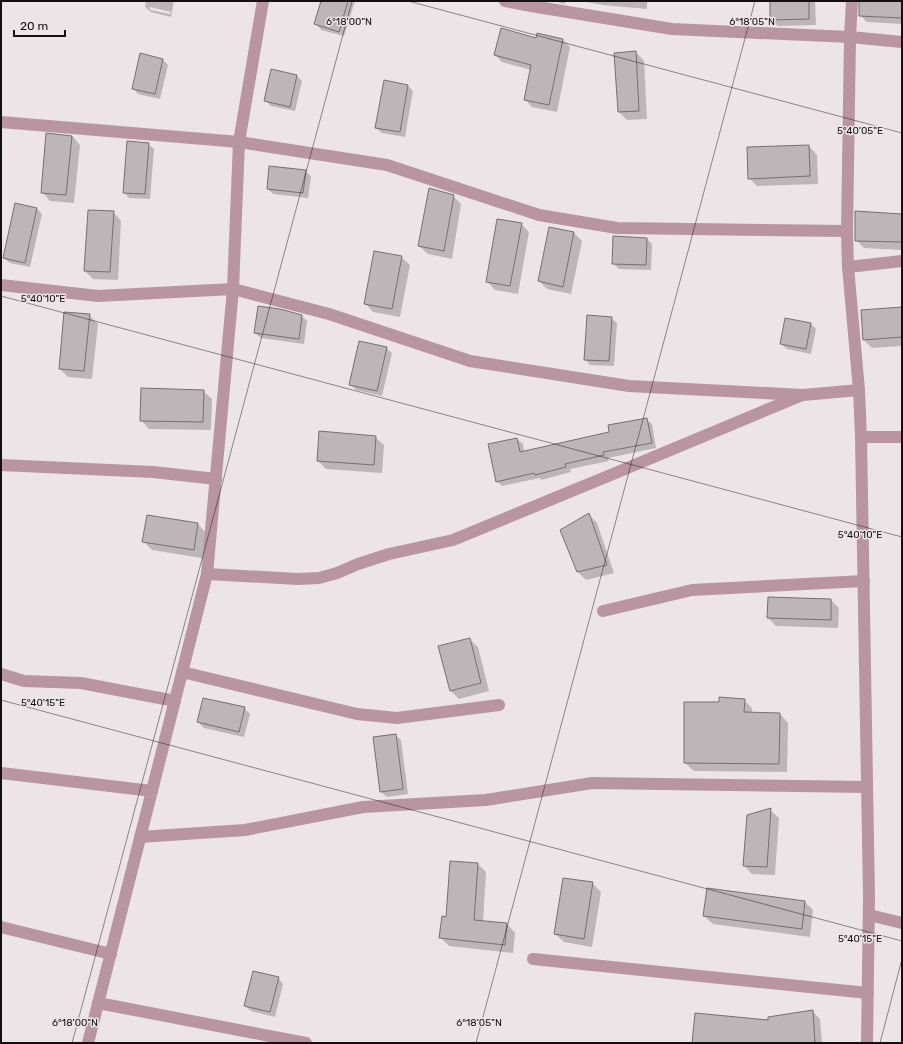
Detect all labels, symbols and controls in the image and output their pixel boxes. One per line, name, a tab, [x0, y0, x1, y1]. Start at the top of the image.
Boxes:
scale bar	[14, 12, 65, 38]
text: 6°18'00"N	[326, 16, 372, 28]
text: 6°18'05"N	[729, 16, 775, 28]
text: 20 m	[20, 19, 48, 33]
text: 5°40'05"E	[837, 125, 883, 137]
text: 5°40'10"E	[21, 293, 65, 305]
text: 5°40'10"E	[838, 529, 882, 541]
text: 5°40'15"E	[21, 697, 65, 709]
text: 5°40'15"E	[838, 933, 882, 945]
text: 6°18'00"N	[52, 1017, 98, 1029]
text: 6°18'05"N	[456, 1017, 502, 1029]

